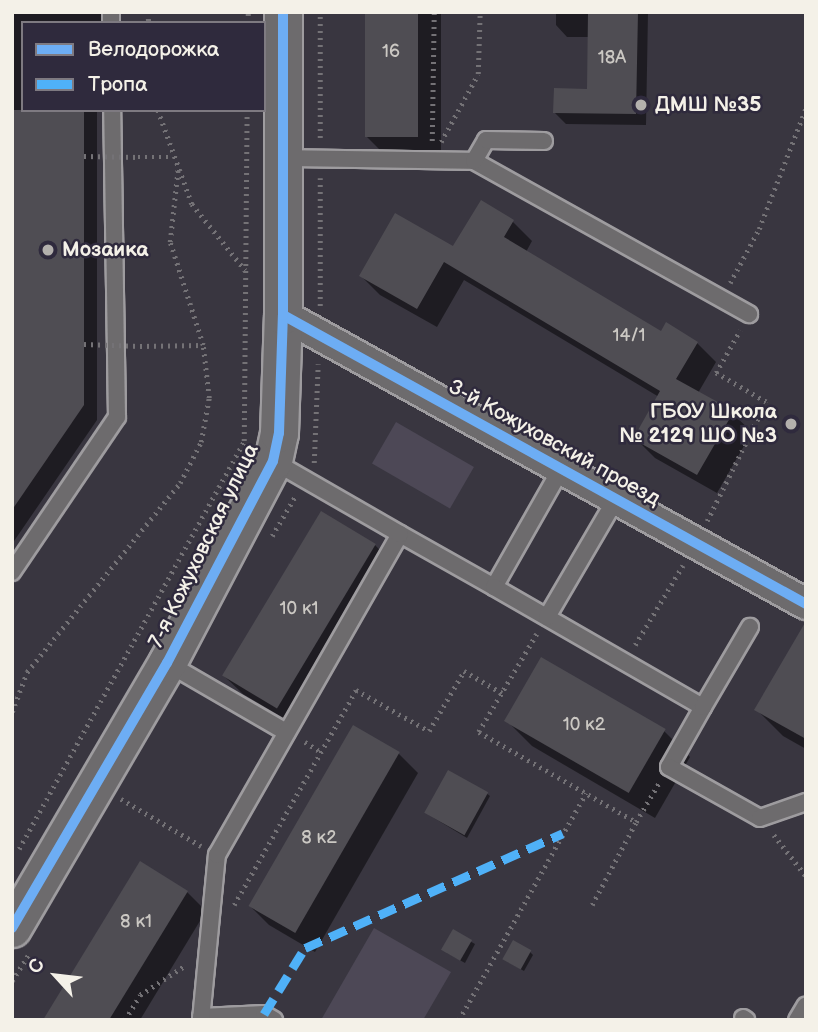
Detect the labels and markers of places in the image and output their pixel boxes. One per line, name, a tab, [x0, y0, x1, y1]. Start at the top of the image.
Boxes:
place label: ДМШ №35	[655, 92, 761, 118]
marker: ДМШ №35	[633, 97, 649, 113]
place label: Мозаика	[62, 237, 149, 263]
marker: Мозаика	[40, 242, 56, 258]
place label: ГБОУ Школа № 2129 ШО №3	[619, 399, 777, 449]
marker: ГБОУ Школа № 2129 ШО №3	[783, 416, 799, 432]

